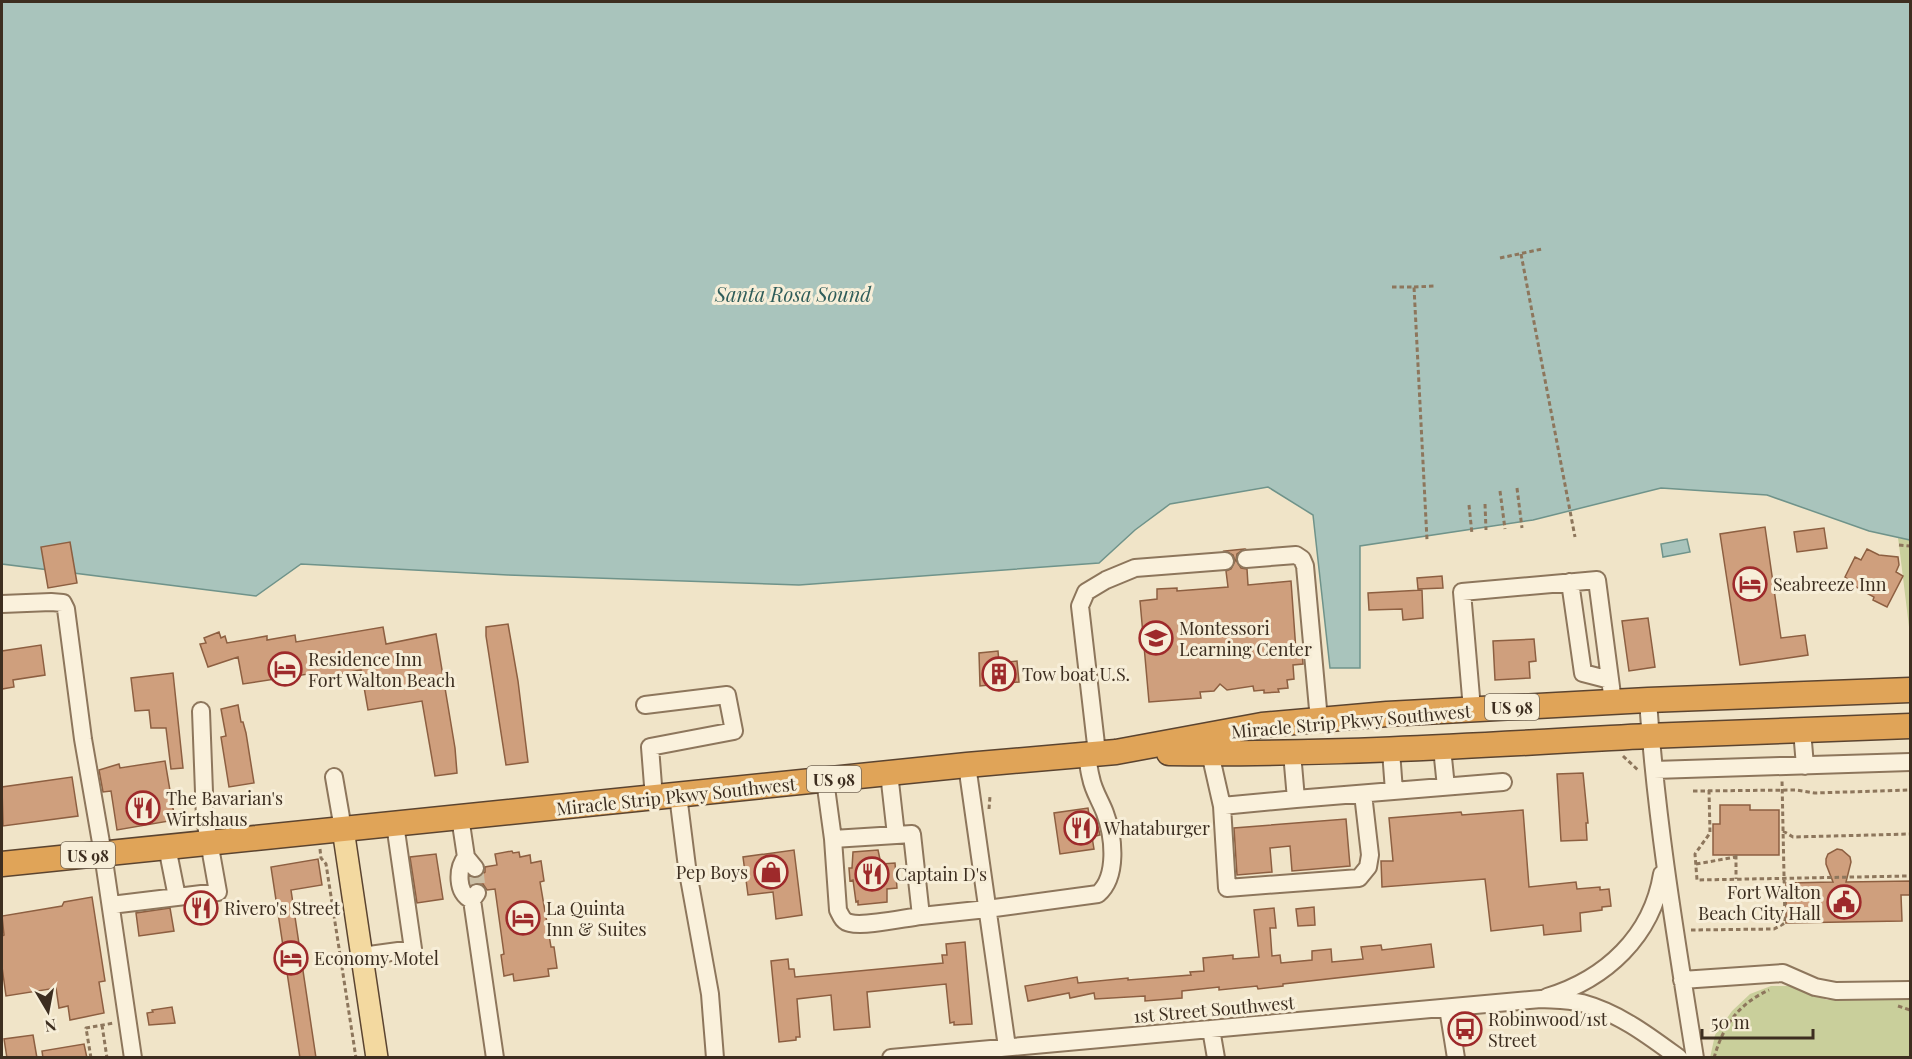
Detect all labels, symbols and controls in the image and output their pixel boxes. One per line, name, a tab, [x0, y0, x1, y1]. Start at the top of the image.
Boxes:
water label: Santa Rosa Sound	[714, 280, 872, 307]
hotel icon: Seabreeze Inn	[1732, 566, 1768, 602]
place label: Seabreeze Inn	[1773, 572, 1887, 596]
place label: Montessori Learning Center	[1179, 616, 1312, 661]
school or university icon: Montessori Learning Center	[1138, 620, 1174, 656]
place label: Residence Inn Fort Walton Beach	[308, 647, 456, 692]
hotel icon: Residence Inn Fort Walton Beach	[267, 651, 303, 687]
building icon: Tow boat U.S.	[981, 656, 1017, 692]
place label: Tow boat U.S.	[1022, 662, 1130, 686]
road number: US 98	[1485, 694, 1539, 720]
street label: Miracle Strip Pkwy Southwest	[1230, 698, 1473, 743]
road number: US 98	[807, 766, 861, 792]
street label: Miracle Strip Pkwy Southwest	[555, 771, 798, 821]
place label: The Bavarian's Wirtshaus	[165, 786, 283, 831]
restaurant icon: The Bavarian's Wirtshaus	[125, 790, 161, 826]
restaurant icon: Whataburger	[1063, 810, 1099, 846]
place label: Whataburger	[1103, 816, 1210, 840]
road number: US 98	[61, 842, 115, 868]
shop icon: Pep Boys	[753, 854, 789, 890]
restaurant icon: Captain D's	[854, 856, 890, 892]
place label: Pep Boys	[676, 860, 748, 884]
place label: Captain D's	[895, 862, 987, 886]
place label: Fort Walton Beach City Hall	[1698, 880, 1821, 925]
public building icon: Fort Walton Beach City Hall	[1826, 884, 1862, 920]
restaurant icon: Rivero's Street	[183, 890, 219, 926]
place label: Rivero's Street	[224, 896, 341, 920]
place label: La Quinta Inn & Suites	[546, 896, 647, 941]
hotel icon: La Quinta Inn & Suites	[505, 900, 541, 936]
hotel icon: Economy Motel	[273, 940, 309, 976]
place label: Economy Motel	[314, 946, 439, 970]
north arrow	[18, 981, 78, 1041]
street label: 1st Street Southwest	[1132, 990, 1296, 1028]
scale bar	[1702, 1002, 1813, 1040]
place label: Robinwood/1st Street	[1488, 1007, 1608, 1052]
text: 50 m	[1711, 1010, 1750, 1034]
bus stop icon: Robinwood/1st Street	[1447, 1011, 1483, 1047]
text: N	[43, 1015, 58, 1038]

